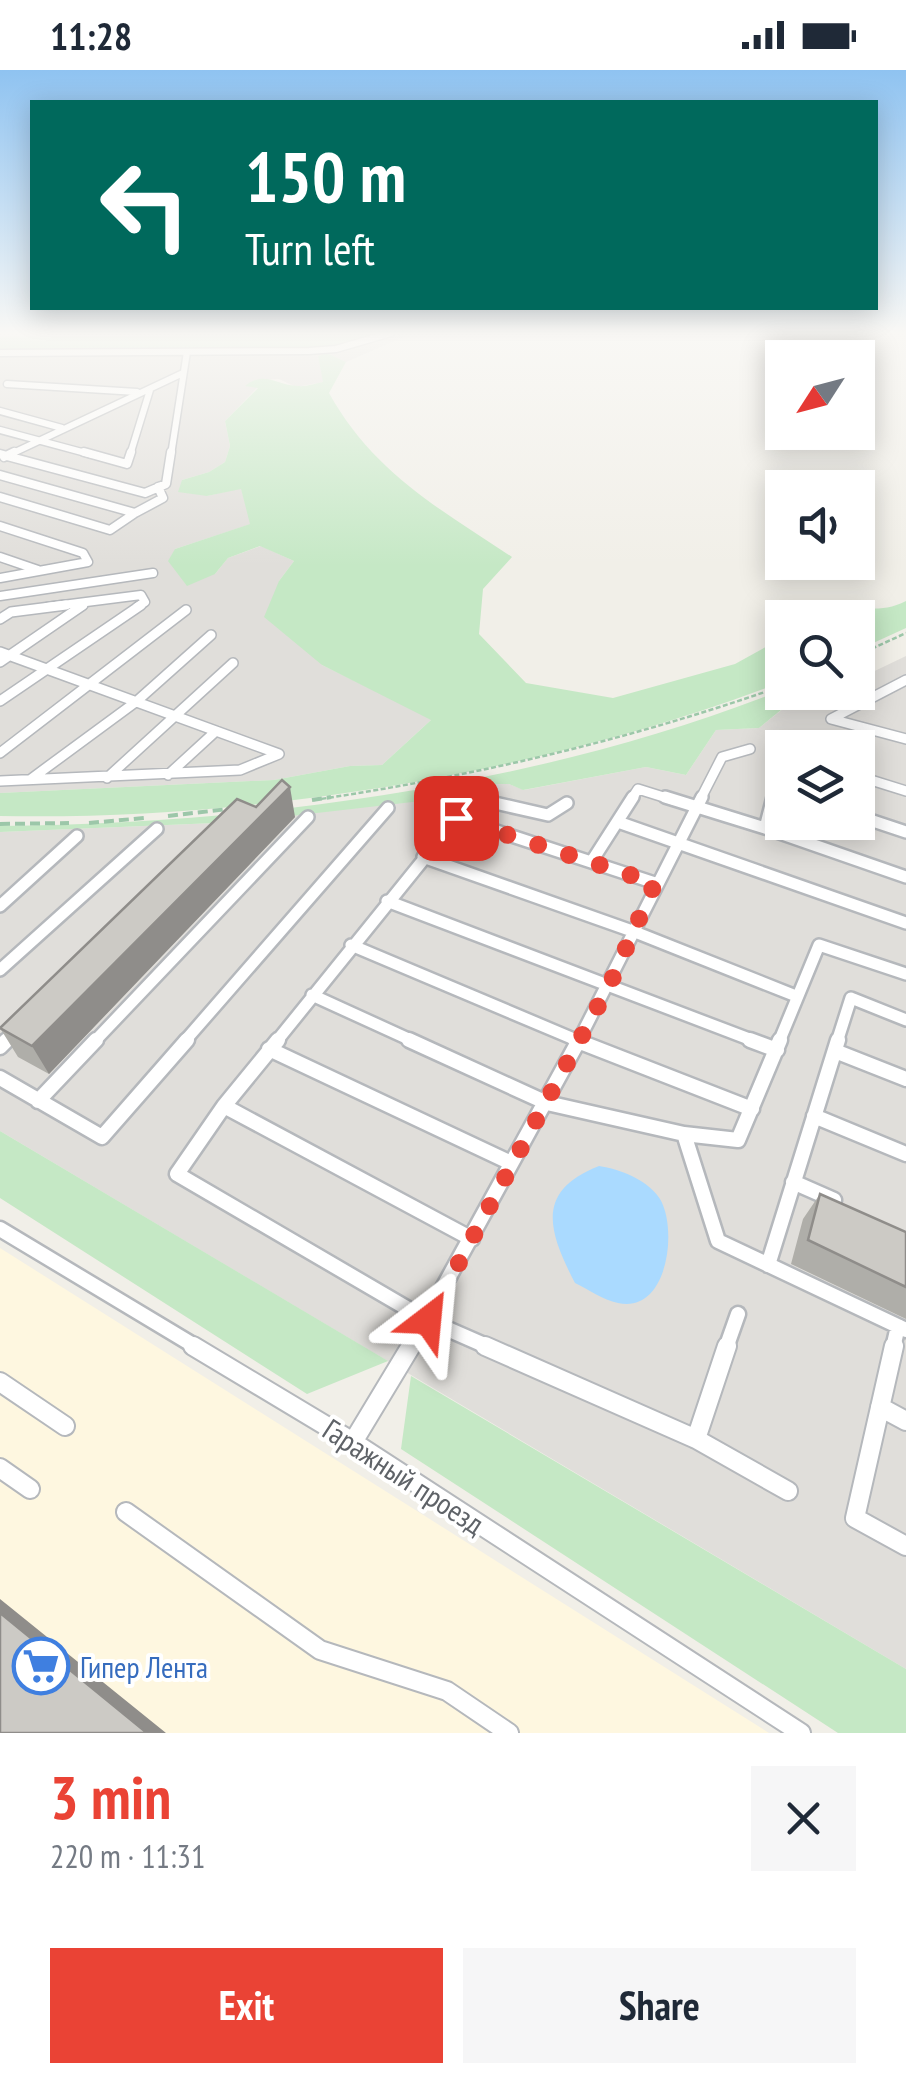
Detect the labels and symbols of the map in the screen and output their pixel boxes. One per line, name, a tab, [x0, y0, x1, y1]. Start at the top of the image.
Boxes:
north arrow	[765, 340, 875, 450]
pin	[414, 776, 499, 861]
position arrow	[376, 1268, 480, 1372]
street label: Гаражный проезд	[316, 1409, 492, 1543]
supermarket icon: Гипер Лента	[11, 1636, 71, 1696]
place label: Гипер Лента	[80, 1647, 208, 1686]

